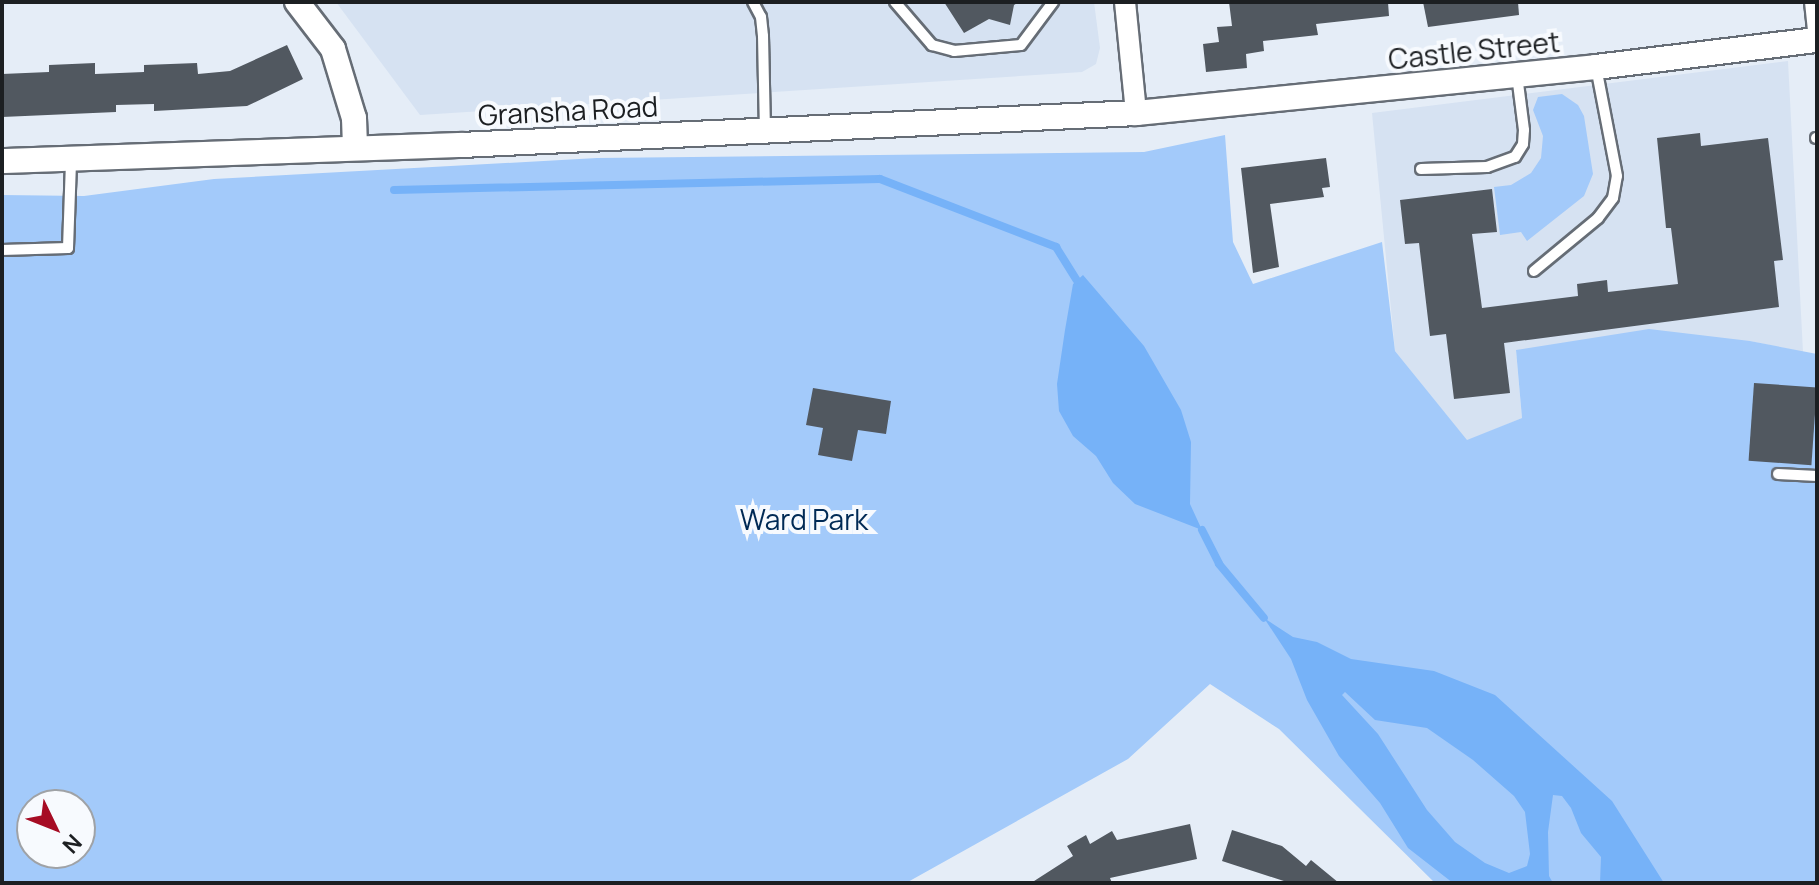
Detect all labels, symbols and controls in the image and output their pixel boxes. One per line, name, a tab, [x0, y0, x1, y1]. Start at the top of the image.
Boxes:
street label: Castle Street	[1387, 24, 1561, 76]
street label: Gransha Road	[477, 89, 659, 131]
park label: Ward Park	[740, 502, 868, 536]
north arrow	[16, 789, 96, 869]
text: N	[56, 828, 88, 860]

